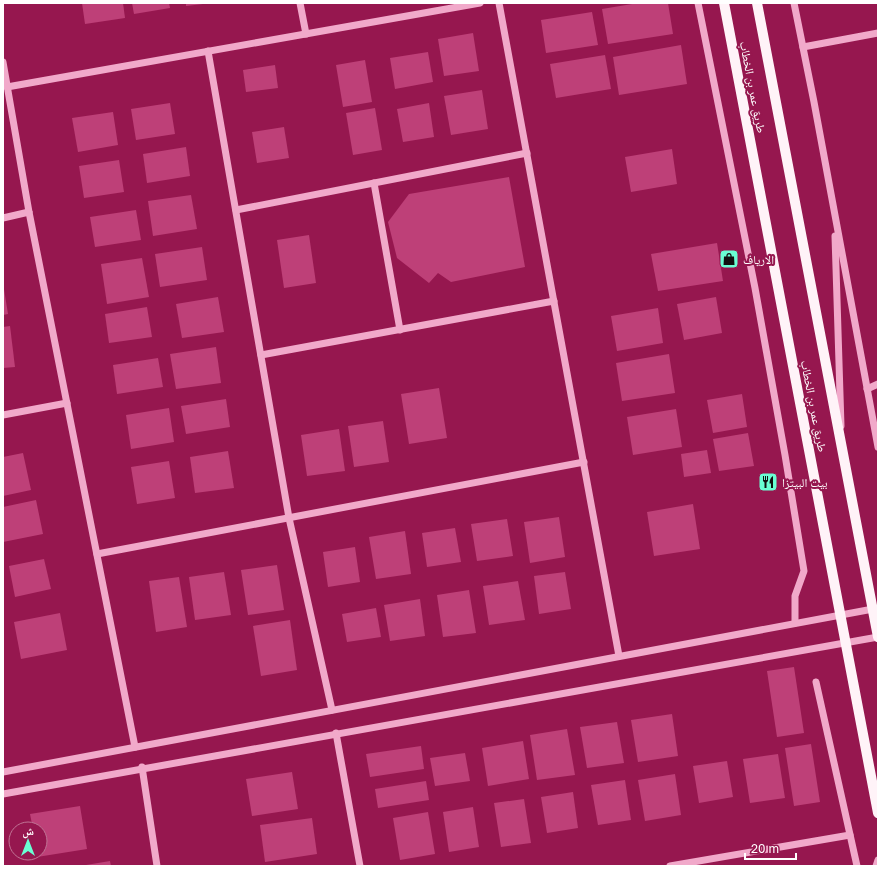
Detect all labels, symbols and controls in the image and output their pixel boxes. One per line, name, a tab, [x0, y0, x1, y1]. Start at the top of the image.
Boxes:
street label: طريق عمر بن الخطاب	[736, 40, 769, 134]
shop icon: الارياف	[718, 248, 740, 270]
place label: الارياف	[743, 252, 774, 267]
street label: طريق عمر بن الخطاب	[797, 359, 830, 453]
restaurant icon: بيت البيتزا	[757, 471, 779, 493]
place label: بيت البيتزا	[782, 475, 828, 490]
north arrow	[8, 821, 48, 861]
text: ش	[22, 824, 34, 839]
scale bar	[745, 835, 796, 861]
text: 20 m	[751, 841, 779, 856]

